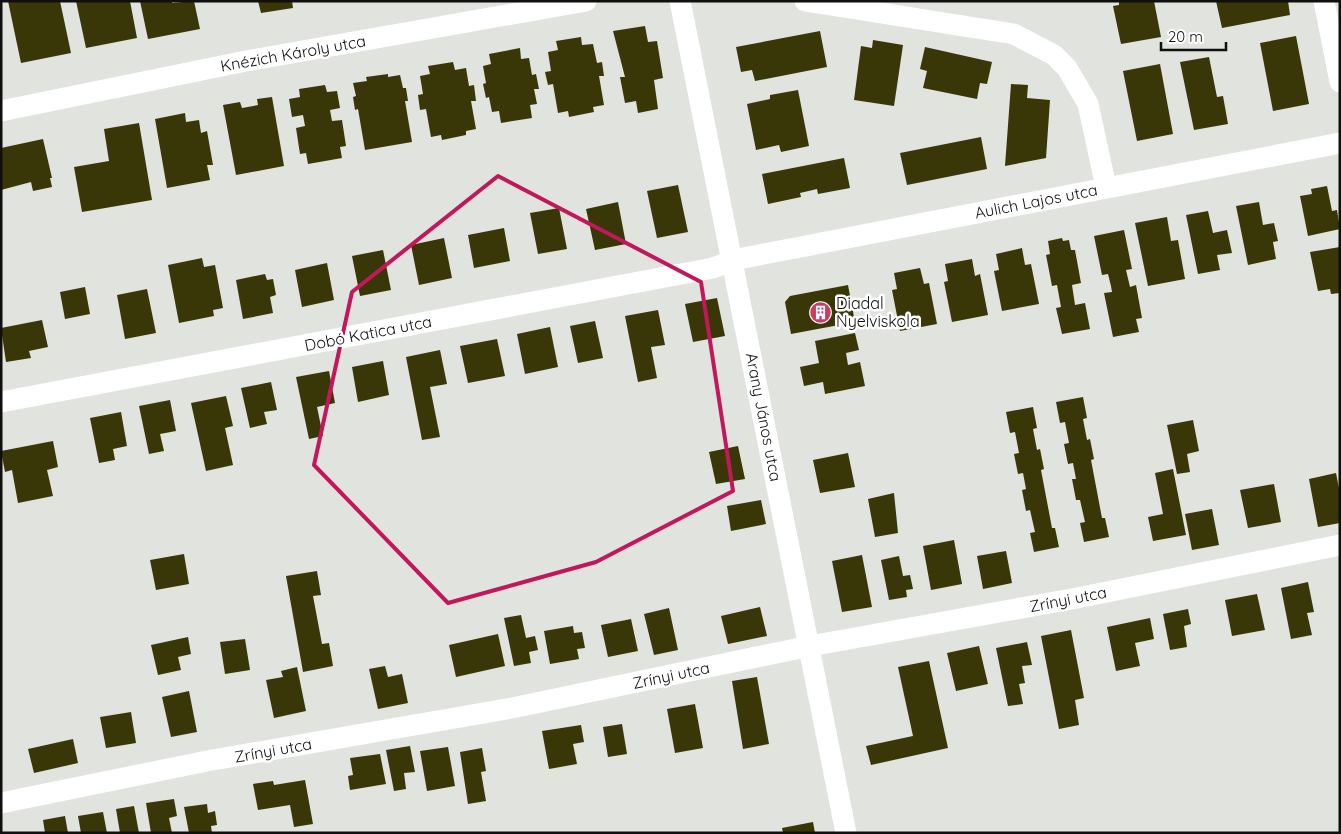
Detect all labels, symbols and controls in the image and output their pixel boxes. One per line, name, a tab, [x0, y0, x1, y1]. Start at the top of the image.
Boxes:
scale bar	[1161, 20, 1226, 52]
text: 20 m	[1168, 27, 1203, 46]
street label: Knézich Károly utca	[219, 30, 367, 76]
street label: Aulich Lajos utca	[973, 179, 1099, 223]
place label: Diadal Nyelviskola	[836, 293, 920, 331]
building icon: Diadal Nyelviskola	[808, 300, 832, 324]
street label: Dobó Katica utca	[303, 311, 433, 355]
street label: Arany János utca	[742, 351, 786, 483]
street label: Zrínyi utca	[1028, 582, 1108, 616]
street label: Zrínyi utca	[631, 657, 711, 693]
street label: Zrínyi utca	[233, 733, 313, 767]

